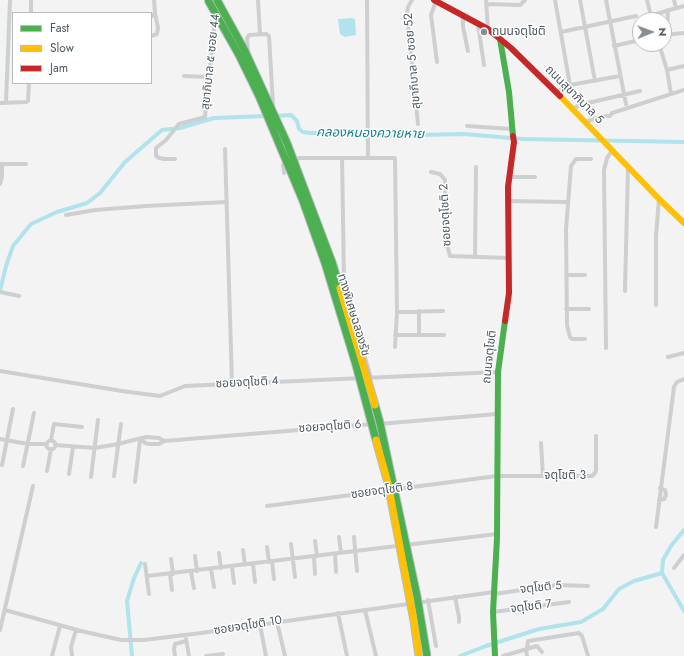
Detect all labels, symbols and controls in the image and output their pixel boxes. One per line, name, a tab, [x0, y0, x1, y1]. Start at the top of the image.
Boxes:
legend	[12, 12, 152, 84]
street label: สุขาภิบาล 5 ซอย 52	[402, 12, 424, 110]
north arrow	[632, 12, 672, 52]
street label: สุขาภิบาล ๕ ซอย 44	[199, 13, 223, 111]
text: Fast	[50, 19, 69, 37]
place label: ถนนจตุโชติ	[492, 25, 546, 39]
marker: ถนนจตุโชติ	[479, 27, 489, 37]
text: N	[655, 27, 671, 36]
text: Slow	[50, 39, 74, 57]
text: Jam	[50, 59, 68, 77]
street label: ถนนสุขาภิบาล 5	[542, 63, 606, 127]
water label: คลองหนองควายหาย	[316, 125, 424, 143]
street label: ซอยจตุโชติ 2	[437, 183, 455, 247]
street label: ทางพิเศษฉลองรัช	[334, 272, 372, 358]
street label: ถนนจตุโชติ	[480, 330, 500, 384]
street label: ซอยจตุโชติ 4	[215, 374, 279, 392]
street label: ซอยจตุโชติ 6	[298, 418, 362, 436]
street label: จตุโชติ 3	[544, 469, 586, 483]
street label: ซอยจตุโชติ 8	[350, 480, 414, 502]
street label: จตุโชติ 5	[519, 579, 563, 597]
street label: จตุโชติ 7	[509, 597, 553, 617]
street label: ซอยจตุโชติ 10	[213, 614, 283, 638]

